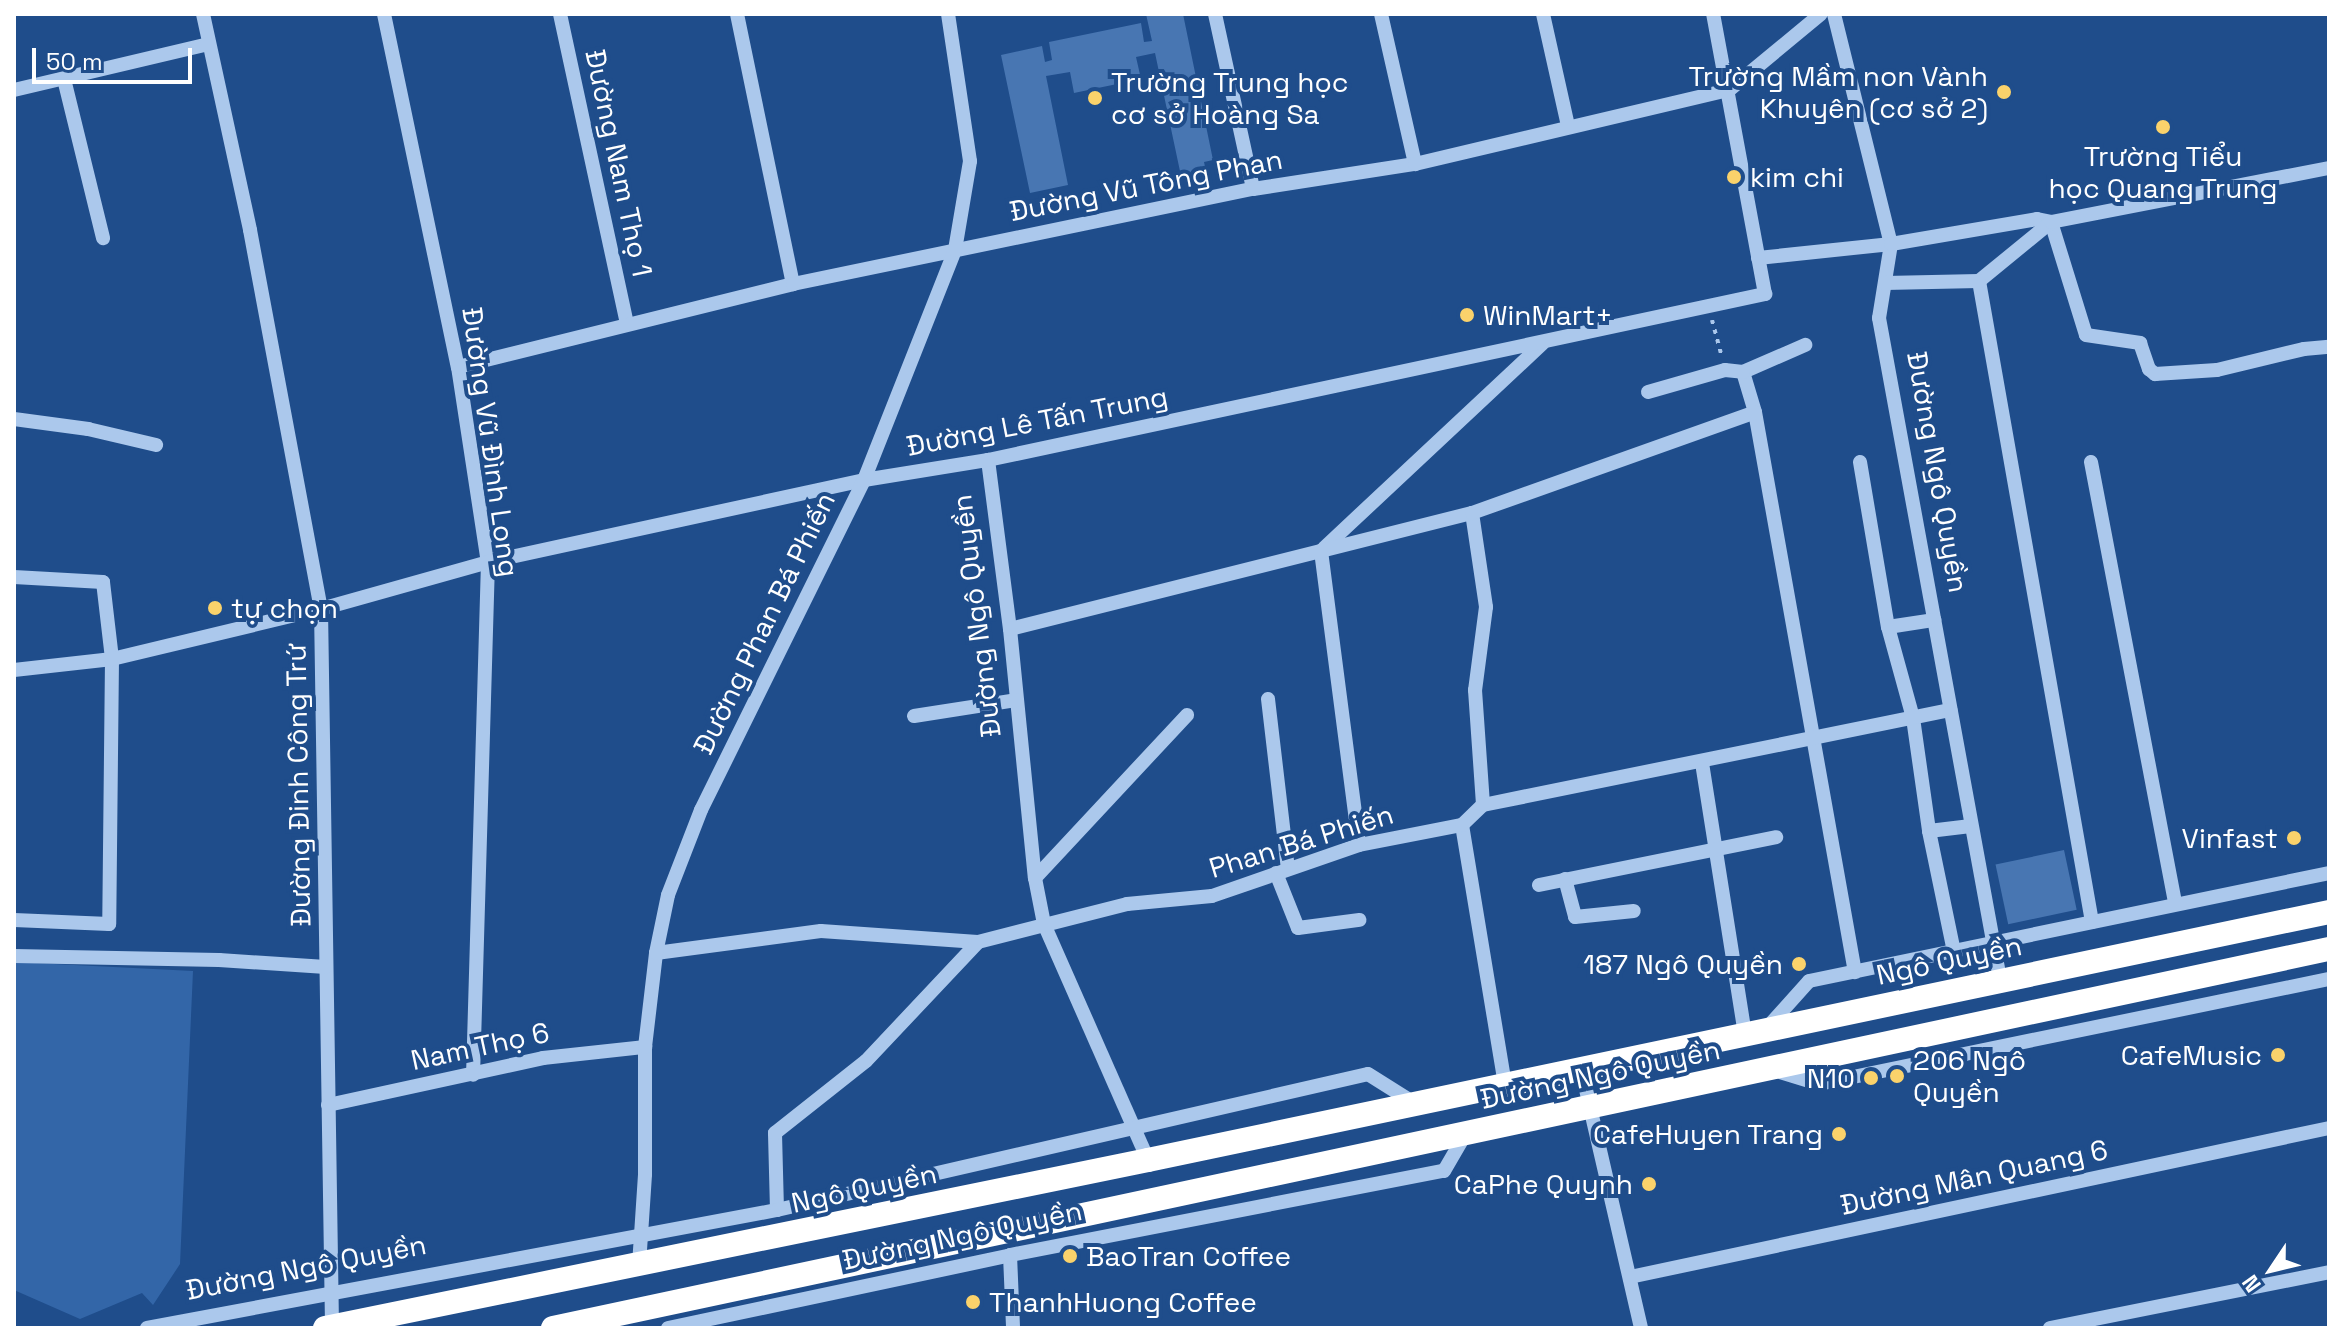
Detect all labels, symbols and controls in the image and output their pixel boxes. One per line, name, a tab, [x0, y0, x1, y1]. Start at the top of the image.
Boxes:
scale bar	[36, 32, 196, 82]
text: 50 m	[46, 46, 103, 77]
street label: Đường Nam Thọ 1	[578, 46, 660, 280]
place label: Trường Mầm non Vành Khuyên (cơ sở 2)	[1688, 59, 1988, 125]
place label: Trường Trung học cơ sở Hoàng Sa	[1111, 65, 1349, 131]
marker: Trường Mầm non Vành Khuyên (cơ sở 2)	[1995, 83, 2013, 101]
marker: Trường Trung học cơ sở Hoàng Sa	[1086, 89, 1104, 107]
marker: Trường Tiểu học Quang Trung	[2154, 118, 2172, 136]
place label: Trường Tiểu học Quang Trung	[2048, 139, 2278, 205]
street label: Đường Vũ Tông Phan	[1006, 142, 1286, 228]
place label: kim chi	[1750, 160, 1844, 194]
marker: kim chi	[1725, 168, 1743, 186]
place label: WinMart+	[1483, 298, 1613, 332]
street label: Đường Vũ Đình Long	[455, 305, 527, 579]
marker: WinMart+	[1458, 306, 1476, 324]
street label: Đường Ngô Quyền	[1900, 349, 1976, 595]
street label: Đường Lê Tấn Trung	[903, 379, 1171, 463]
street label: Đường Phan Bá Phiến	[686, 487, 842, 759]
street label: Đường Ngô Quyền	[944, 493, 1008, 739]
place label: tự chọn	[231, 591, 338, 625]
marker: tự chọn	[206, 599, 224, 617]
street label: Đường Đinh Công Trứ	[279, 643, 317, 927]
street label: Phan Bá Phiến	[1205, 797, 1397, 885]
place label: Vinfast	[2182, 821, 2278, 855]
marker: Vinfast	[2285, 829, 2303, 847]
street label: Ngô Quyền	[1873, 928, 2025, 992]
place label: 187 Ngô Quyền	[1583, 947, 1783, 981]
marker: 187 Ngô Quyền	[1790, 955, 1808, 973]
street label: Nam Thọ 6	[407, 1015, 553, 1077]
street label: Đường Ngô Quyền	[1477, 1032, 1723, 1116]
place label: CafeMusic	[2121, 1038, 2262, 1072]
place label: 206 Ngô Quyền	[1913, 1043, 2026, 1109]
marker: CafeMusic	[2269, 1046, 2287, 1064]
place label: N10	[1807, 1061, 1855, 1095]
marker: 206 Ngô Quyền	[1888, 1067, 1906, 1085]
marker: N10	[1862, 1069, 1880, 1087]
place label: CafeHuyen Trang	[1592, 1117, 1823, 1151]
marker: CafeHuyen Trang	[1830, 1125, 1848, 1143]
street label: Đường Mân Quang 6	[1837, 1132, 2111, 1222]
street label: Ngô Quyền	[788, 1156, 940, 1220]
place label: CaPhe Quynh	[1454, 1167, 1633, 1201]
marker: CaPhe Quynh	[1640, 1175, 1658, 1193]
street label: Đường Ngô Quyền	[839, 1193, 1085, 1277]
street label: Đường Ngô Quyền	[183, 1227, 429, 1307]
north arrow	[2231, 1230, 2311, 1310]
place label: BaoTran Coffee	[1086, 1239, 1291, 1273]
marker: BaoTran Coffee	[1061, 1247, 1079, 1265]
text: N	[2236, 1270, 2267, 1298]
place label: ThanhHuong Coffee	[989, 1285, 1257, 1319]
marker: ThanhHuong Coffee	[964, 1293, 982, 1311]

